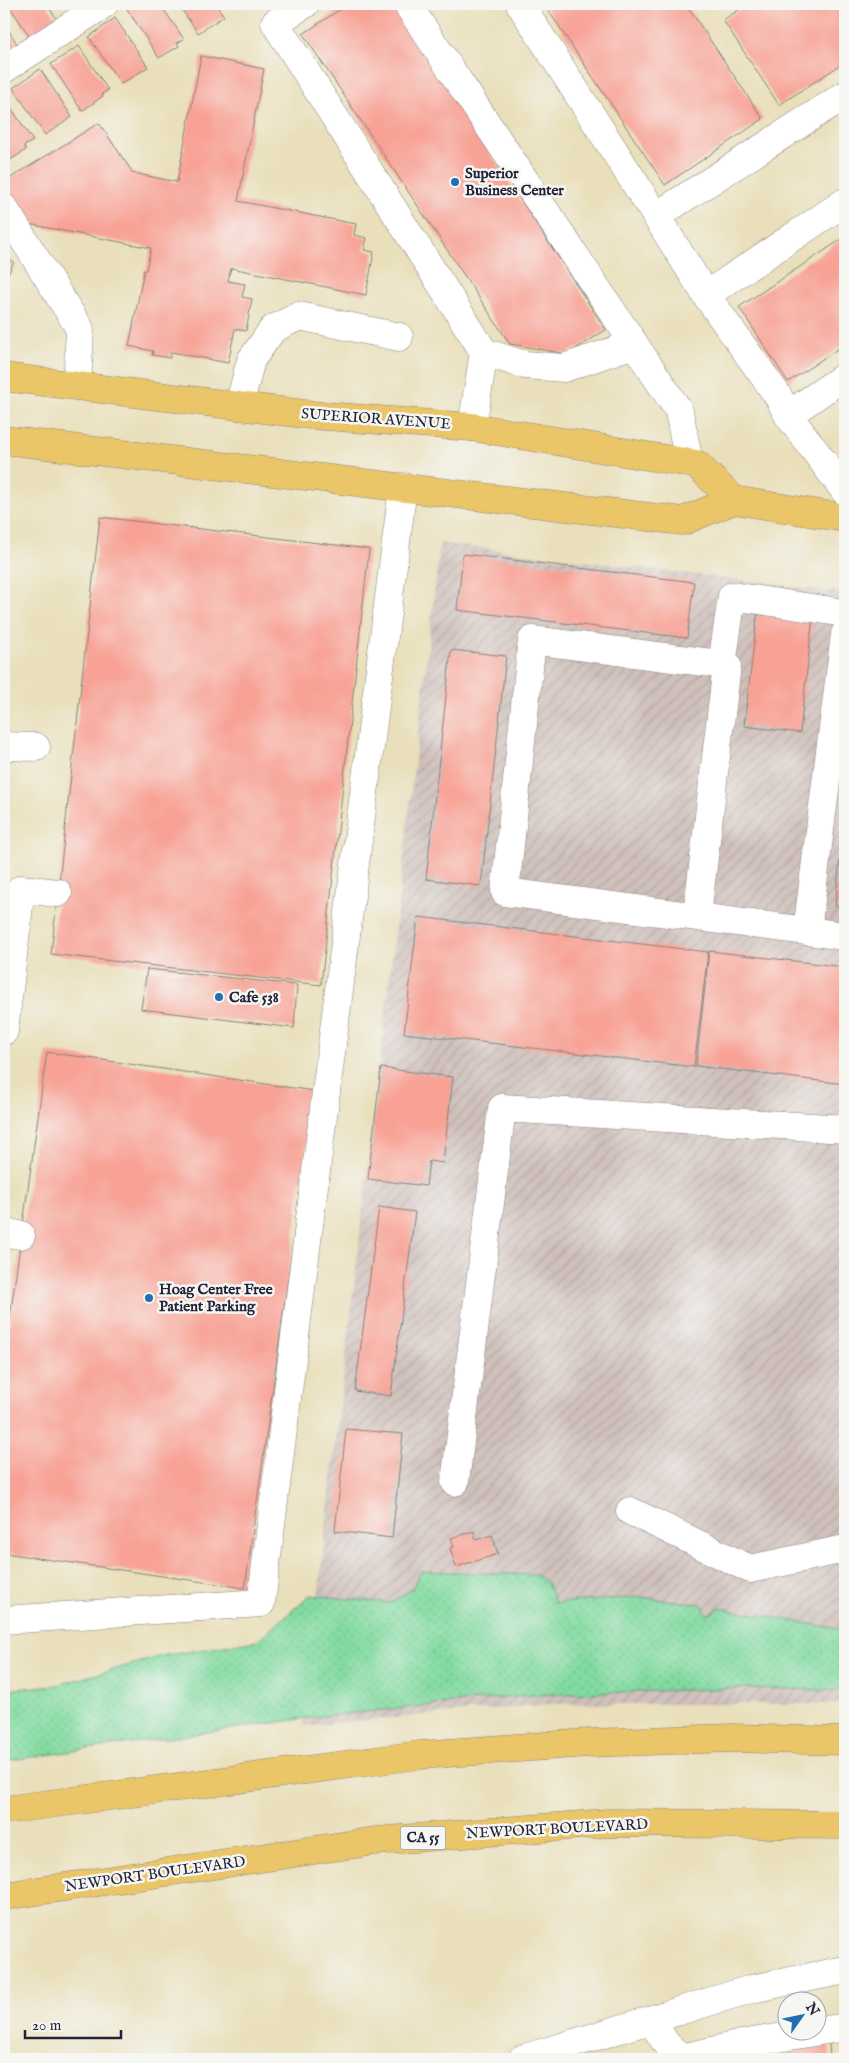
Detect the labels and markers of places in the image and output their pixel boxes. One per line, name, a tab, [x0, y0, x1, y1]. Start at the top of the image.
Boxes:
place label: Superior Business Center	[465, 164, 564, 200]
marker: Superior Business Center	[449, 176, 461, 188]
place label: Cafe 538	[229, 988, 279, 1007]
marker: Cafe 538	[213, 991, 225, 1003]
place label: Hoag Center Free Patient Parking	[159, 1280, 273, 1316]
marker: Hoag Center Free Patient Parking	[143, 1292, 155, 1304]

